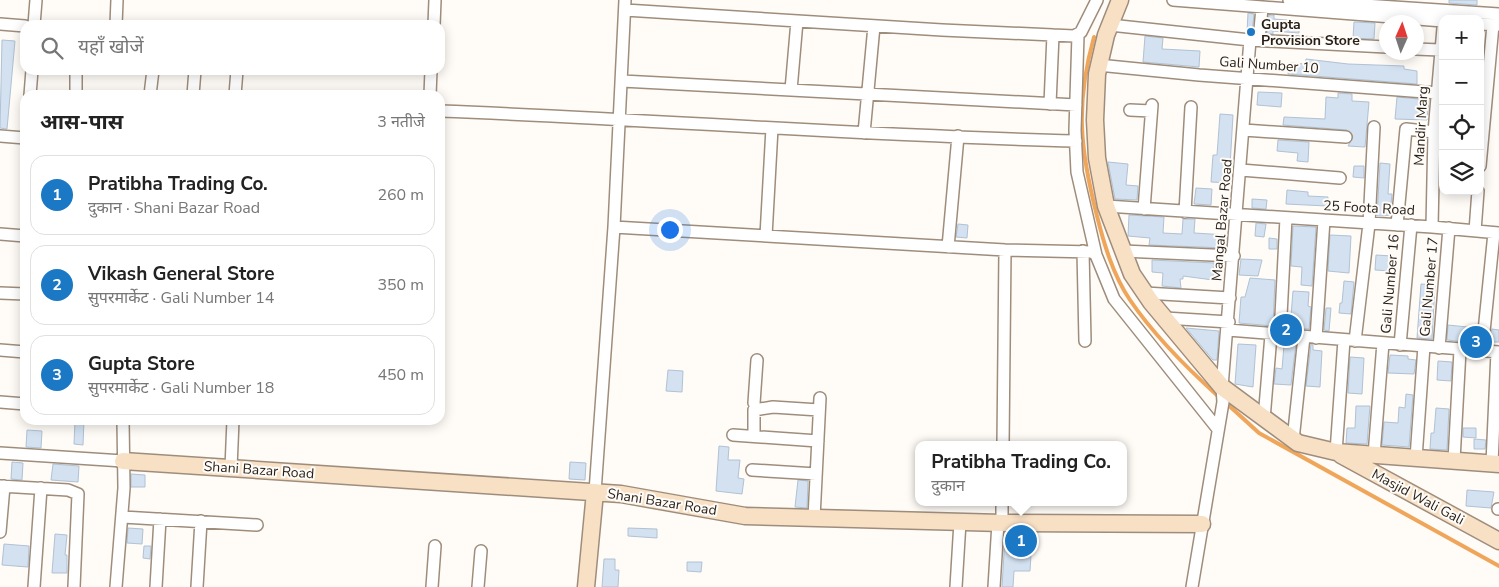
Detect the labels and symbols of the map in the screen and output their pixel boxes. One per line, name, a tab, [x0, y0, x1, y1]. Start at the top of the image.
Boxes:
place label: Gupta Provision Store	[1261, 15, 1360, 50]
north arrow	[1379, 15, 1424, 60]
marker: Gupta Provision Store	[1245, 26, 1257, 38]
street label: Gali Number 10	[1219, 52, 1319, 78]
street label: Mandir Marg	[1409, 86, 1433, 166]
street label: Mangal Bazar Road	[1207, 158, 1237, 282]
street label: 25 Foota Road	[1323, 196, 1415, 220]
your location	[657, 217, 683, 243]
street label: Gali Number 16	[1376, 233, 1404, 335]
street label: Gali Number 17	[1415, 236, 1443, 338]
pin: 2	[1270, 311, 1302, 349]
pin: 3	[1460, 323, 1492, 361]
street label: Shani Bazar Road	[203, 457, 315, 483]
street label: Masjid Wali Gali	[1368, 465, 1468, 529]
street label: Shani Bazar Road	[606, 484, 718, 520]
pin: 1	[1005, 522, 1037, 560]

